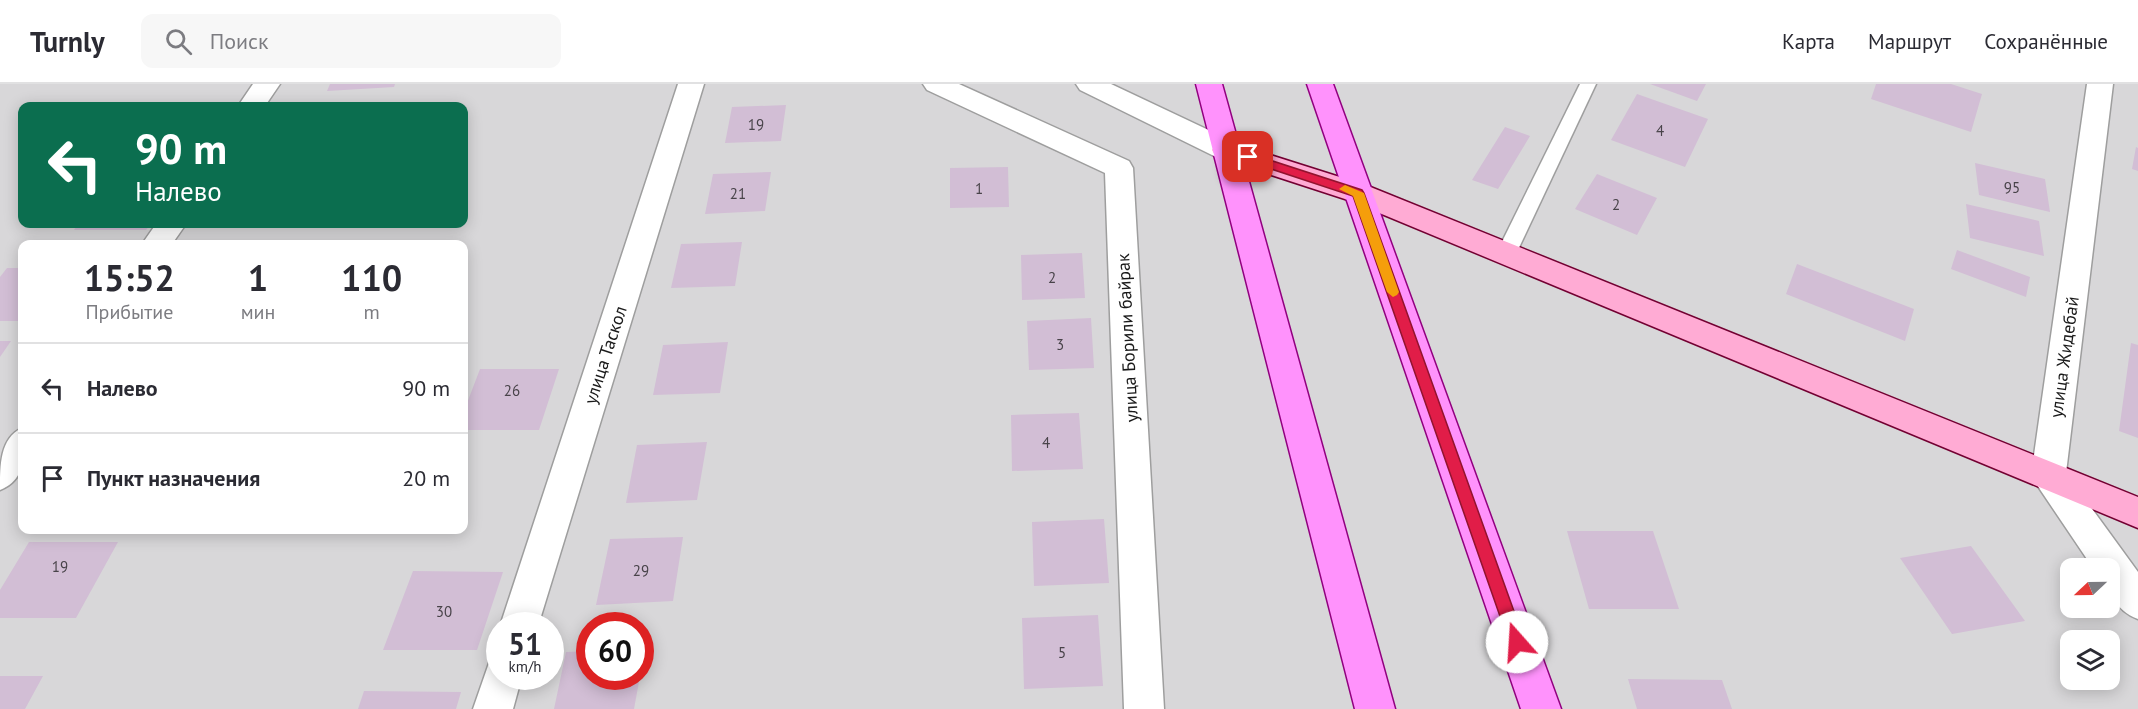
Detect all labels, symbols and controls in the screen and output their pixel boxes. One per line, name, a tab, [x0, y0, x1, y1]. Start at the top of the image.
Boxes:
search box	[141, 14, 561, 68]
text: Turnly	[30, 23, 105, 60]
icon: search	[162, 25, 195, 58]
text: Поиск	[210, 27, 268, 55]
text: Карта	[1782, 28, 1835, 55]
text: Маршрут	[1868, 28, 1951, 55]
text: Сохранённые	[1984, 28, 2108, 55]
house number: 19	[748, 115, 764, 134]
text: 90 m	[135, 121, 227, 176]
house number: 4	[1656, 121, 1664, 140]
icon: left	[36, 126, 114, 204]
pin	[1222, 131, 1273, 182]
icon: arrive	[1231, 140, 1264, 173]
text: Налево	[135, 174, 222, 208]
house number: 95	[2004, 178, 2020, 197]
house number: 1	[975, 179, 983, 198]
house number: 21	[730, 184, 746, 203]
house number: 2	[1612, 195, 1620, 214]
street label: улица Борили байрак	[1111, 253, 1143, 423]
text: 15:52	[84, 254, 175, 301]
text: 1	[248, 254, 268, 301]
text: 110	[341, 254, 402, 301]
house number: 2	[1048, 268, 1056, 287]
street label: улица Жидебай	[2044, 295, 2084, 419]
text: Прибытие	[85, 299, 173, 325]
text: мин	[241, 299, 275, 325]
text: m	[364, 299, 380, 325]
street label: улица Таскол	[578, 303, 632, 407]
house number: 3	[1056, 335, 1064, 354]
icon: left	[36, 372, 69, 405]
text: Налево	[87, 374, 158, 402]
text: 90 m	[402, 374, 450, 402]
house number: 26	[504, 381, 520, 400]
house number: 4	[1042, 433, 1050, 452]
icon: arrive	[36, 462, 69, 495]
text: Пункт назначения	[87, 464, 260, 492]
text: 20 m	[402, 464, 450, 492]
house number: 19	[52, 557, 68, 576]
north arrow	[2060, 558, 2120, 618]
map controls	[2060, 558, 2120, 690]
house number: 29	[633, 561, 649, 580]
house number: 30	[436, 602, 452, 621]
position arrow	[1485, 610, 1549, 674]
speed limit sign: 60	[576, 612, 654, 690]
text: 51	[508, 624, 542, 663]
button: layers	[2060, 630, 2120, 690]
house number: 5	[1058, 643, 1066, 662]
text: km/h	[509, 657, 541, 676]

